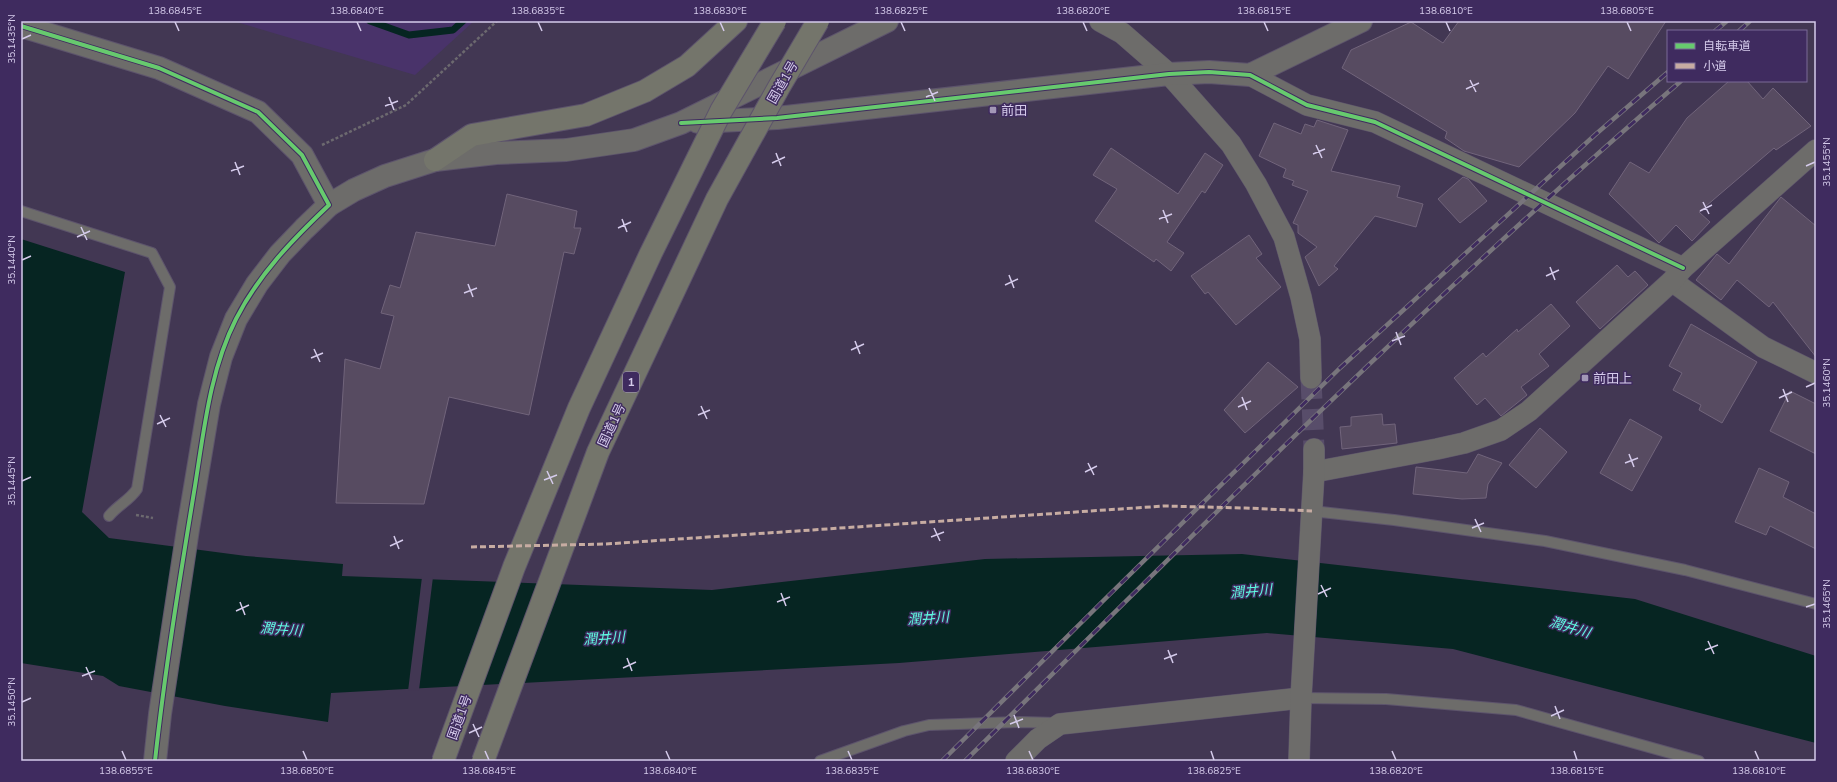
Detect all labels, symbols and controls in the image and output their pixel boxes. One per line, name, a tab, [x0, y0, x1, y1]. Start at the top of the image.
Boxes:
text: 138.6845°E	[148, 4, 202, 18]
text: 138.6840°E	[330, 4, 384, 18]
text: 138.6835°E	[511, 4, 565, 18]
text: 138.6830°E	[693, 4, 747, 18]
text: 138.6825°E	[874, 4, 928, 18]
text: 138.6820°E	[1056, 4, 1110, 18]
text: 138.6815°E	[1237, 4, 1291, 18]
text: 138.6810°E	[1419, 4, 1473, 18]
text: 138.6805°E	[1600, 4, 1654, 18]
text: 35.1435°N	[5, 14, 19, 64]
legend	[1667, 30, 1807, 82]
text: 自転車道	[1703, 38, 1751, 54]
street label: 国道1号	[763, 58, 802, 107]
text: 小道	[1703, 58, 1727, 74]
place label: 前田	[1001, 102, 1027, 120]
marker: 前田	[988, 105, 998, 115]
text: 35.1455°N	[1820, 137, 1834, 187]
text: 35.1440°N	[5, 235, 19, 285]
text: 35.1460°N	[1820, 358, 1834, 408]
place label: 前田上	[1593, 370, 1632, 388]
road number: 1	[623, 372, 639, 392]
marker: 前田上	[1580, 373, 1590, 383]
street label: 国道1号	[594, 400, 630, 450]
text: 35.1445°N	[5, 456, 19, 506]
text: 35.1465°N	[1820, 579, 1834, 629]
water label: 潤井川	[1229, 580, 1275, 603]
water label: 潤井川	[906, 607, 952, 629]
water label: 潤井川	[1547, 612, 1595, 643]
water label: 潤井川	[259, 619, 305, 641]
water label: 潤井川	[582, 627, 628, 649]
text: 35.1450°N	[5, 677, 19, 727]
street label: 国道1号	[443, 692, 476, 742]
text: 138.6855°E	[99, 764, 153, 778]
text: 138.6850°E	[280, 764, 334, 778]
text: 138.6845°E	[462, 764, 516, 778]
text: 138.6840°E	[643, 764, 697, 778]
text: 138.6835°E	[825, 764, 879, 778]
text: 138.6830°E	[1006, 764, 1060, 778]
text: 138.6825°E	[1187, 764, 1241, 778]
text: 138.6820°E	[1369, 764, 1423, 778]
text: 138.6815°E	[1550, 764, 1604, 778]
text: 138.6810°E	[1732, 764, 1786, 778]

